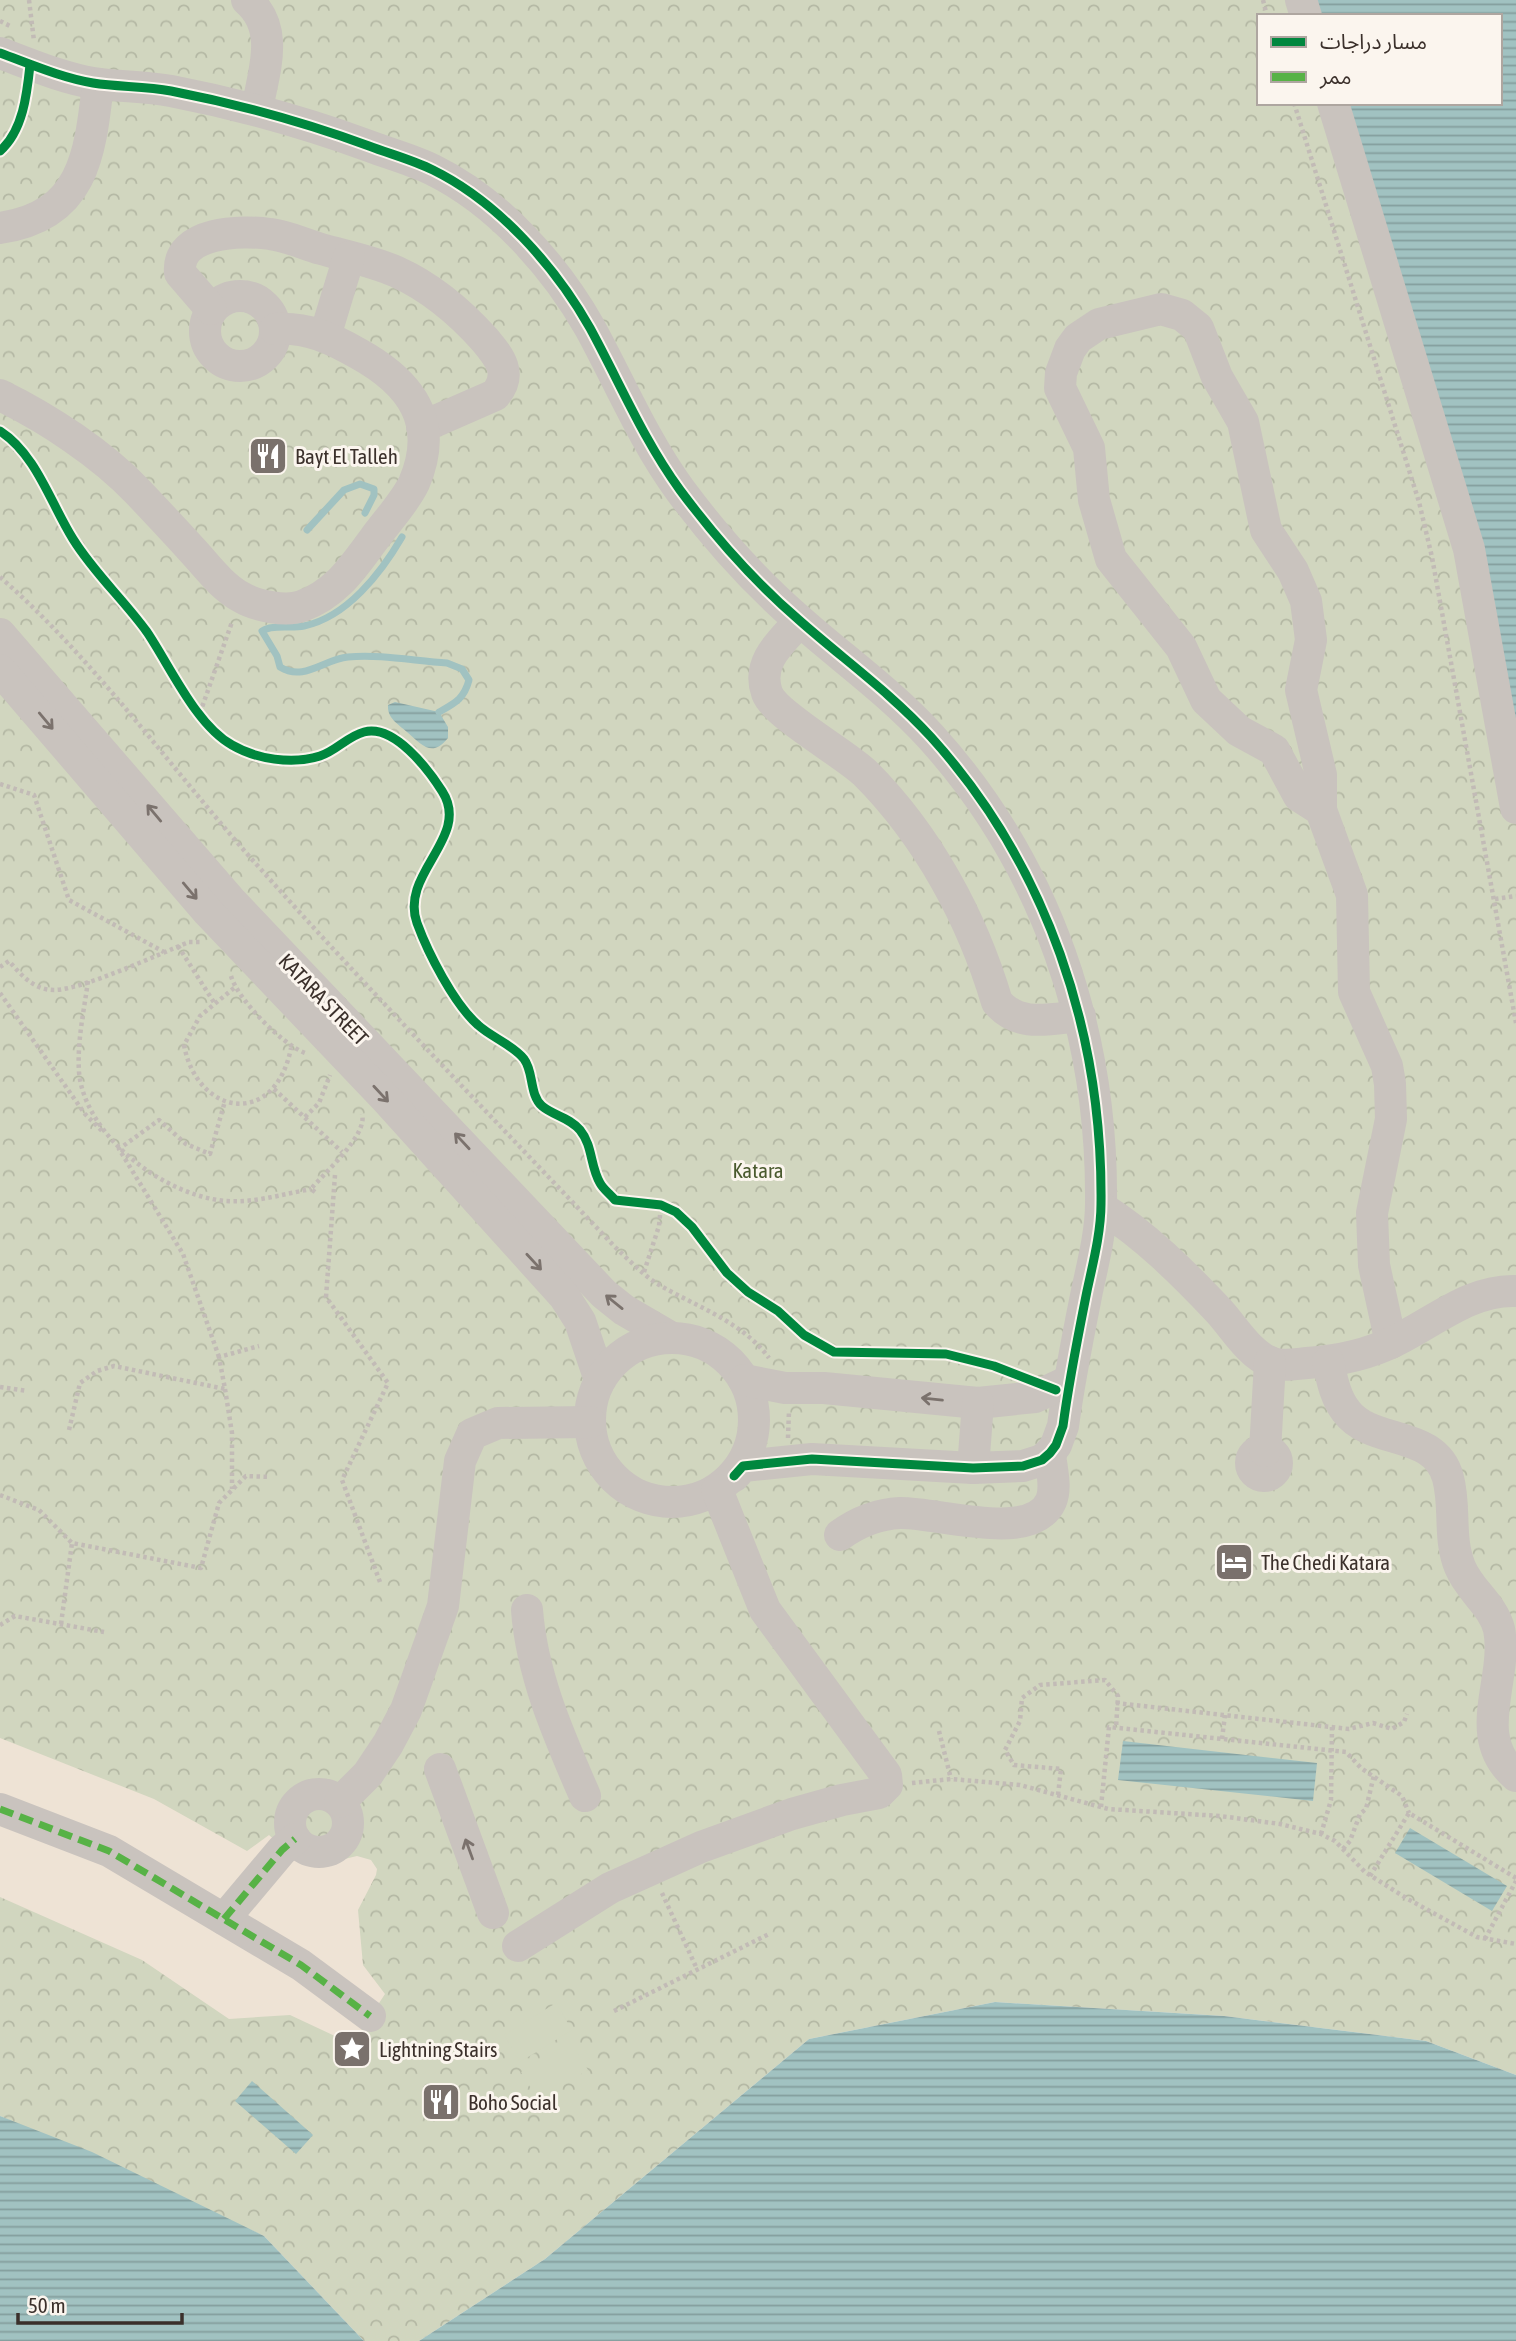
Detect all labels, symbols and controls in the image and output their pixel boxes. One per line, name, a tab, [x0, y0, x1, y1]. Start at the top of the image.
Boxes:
legend	[1257, 14, 1502, 105]
text: مسار دراجات	[1320, 29, 1427, 54]
text: ممر	[1319, 64, 1351, 89]
restaurant icon: Bayt El Talleh	[247, 435, 289, 477]
place label: Bayt El Talleh	[295, 444, 398, 468]
one-way arrow	[38, 712, 54, 730]
one-way arrow	[146, 805, 162, 823]
one-way arrow	[182, 882, 198, 900]
street label: KATARA STREET	[274, 948, 374, 1050]
one-way arrow	[372, 1084, 389, 1102]
one-way arrow	[453, 1133, 470, 1150]
park label: Katara	[733, 1158, 784, 1182]
one-way arrow	[525, 1253, 542, 1270]
one-way arrow	[605, 1295, 623, 1310]
one-way arrow	[921, 1392, 944, 1405]
hotel icon: The Chedi Katara	[1213, 1541, 1255, 1583]
place label: The Chedi Katara	[1261, 1550, 1390, 1574]
one-way arrow	[462, 1838, 474, 1860]
place icon: Lightning Stairs	[331, 2028, 373, 2070]
place label: Lightning Stairs	[379, 2037, 497, 2061]
restaurant icon: Boho Social	[420, 2081, 462, 2123]
place label: Boho Social	[468, 2090, 558, 2114]
scale bar	[18, 2282, 182, 2326]
text: 50 m	[28, 2293, 66, 2317]

